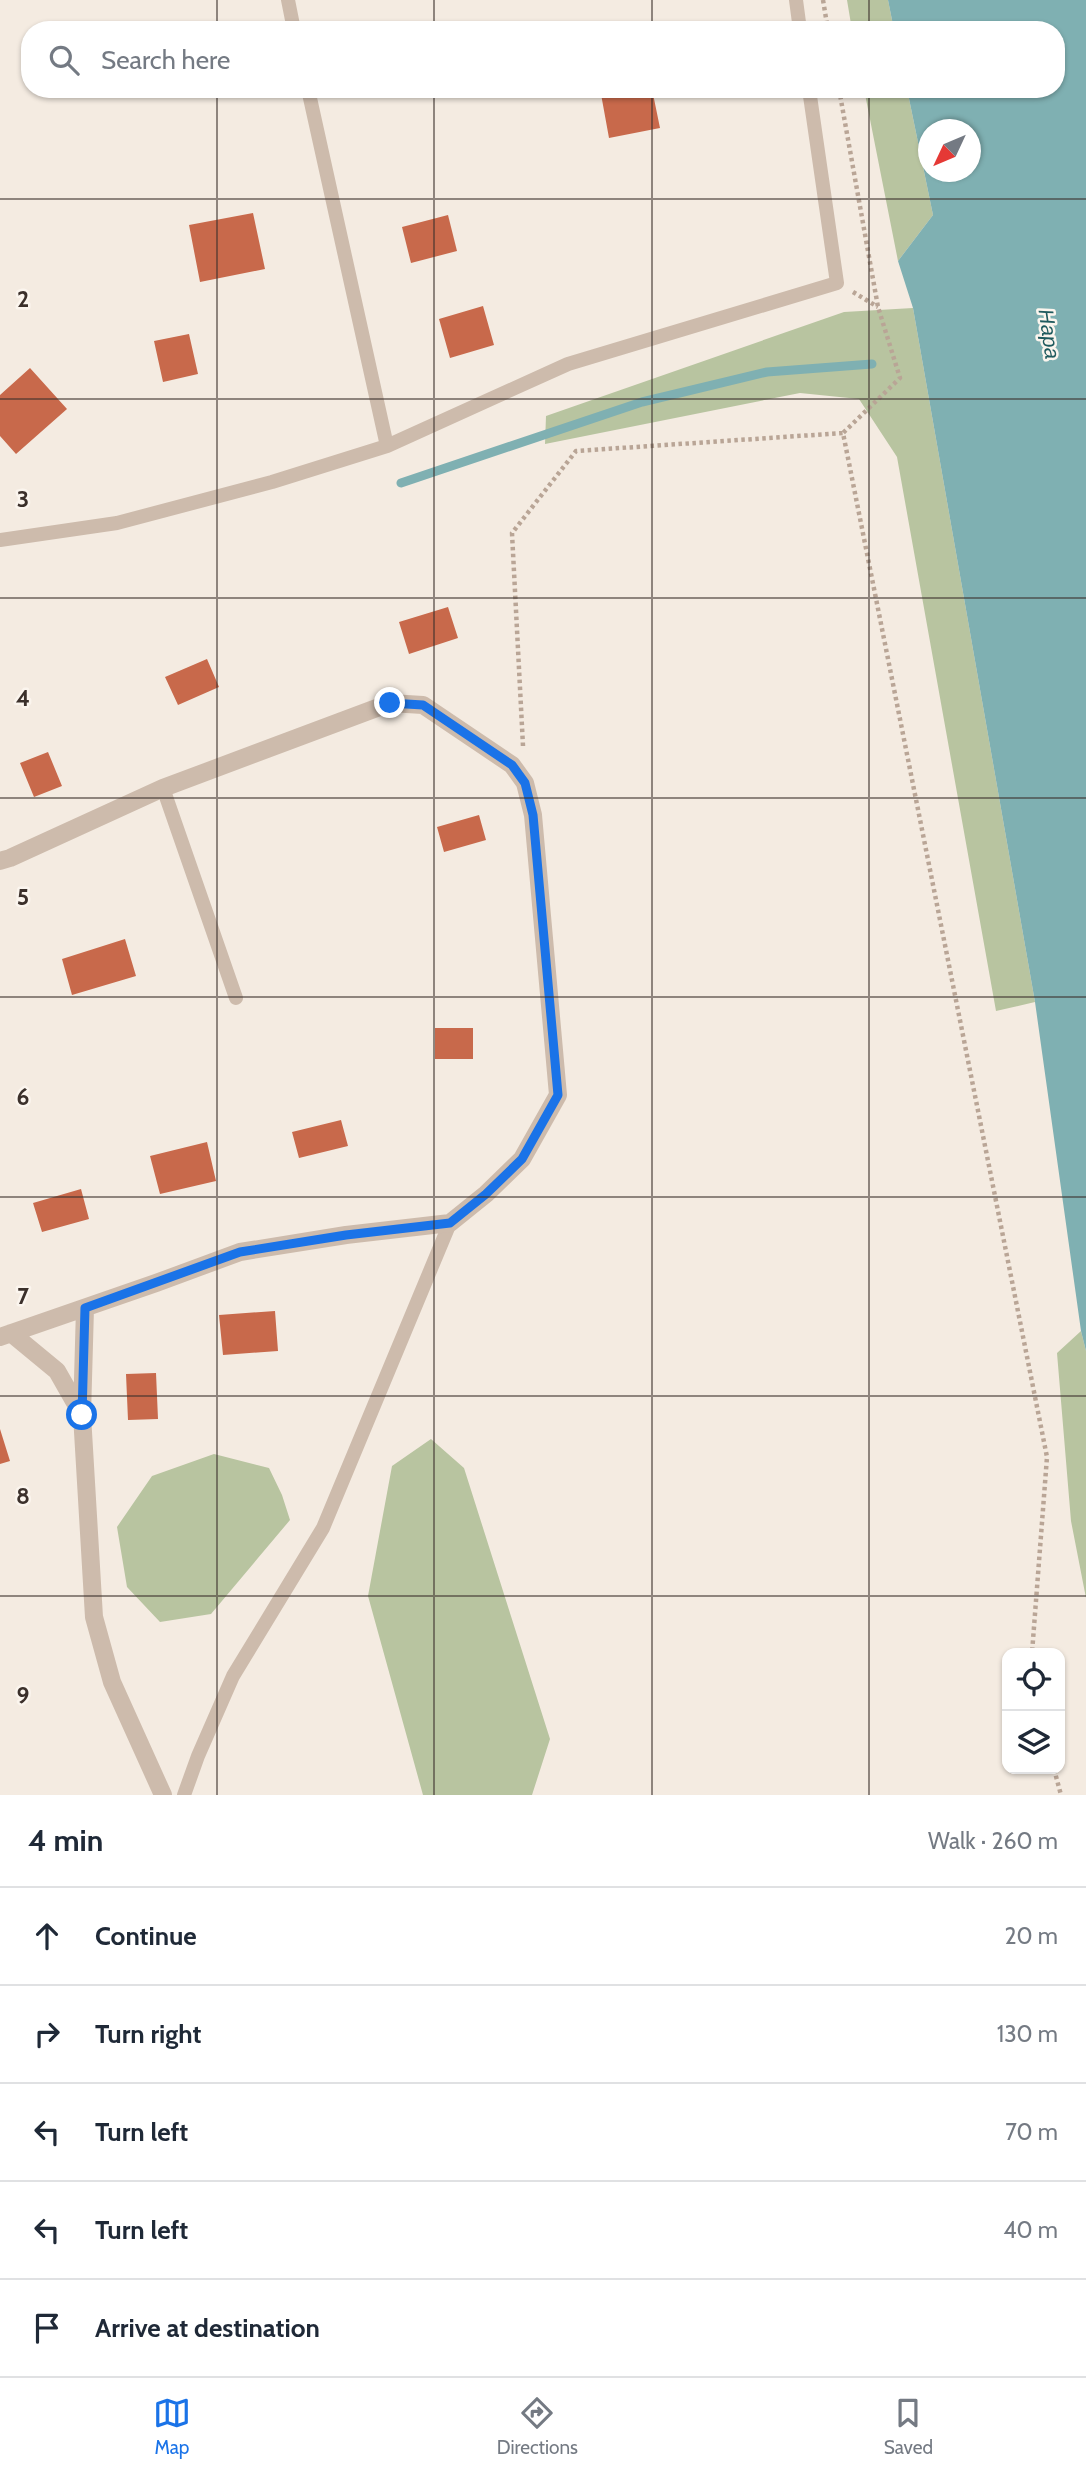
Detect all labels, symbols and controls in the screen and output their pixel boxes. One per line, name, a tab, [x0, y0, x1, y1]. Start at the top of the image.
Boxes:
search box	[21, 21, 1065, 98]
icon: search	[45, 41, 83, 79]
text: Search here	[101, 44, 230, 76]
north arrow	[918, 119, 981, 182]
text: 2	[17, 285, 29, 313]
water label: Нара	[1034, 307, 1065, 361]
text: 3	[17, 485, 29, 513]
text: 4	[16, 684, 30, 712]
route end	[374, 687, 405, 718]
text: 5	[17, 883, 29, 911]
text: 6	[17, 1083, 29, 1111]
text: 7	[17, 1282, 29, 1310]
route start	[66, 1399, 97, 1430]
text: 8	[16, 1482, 30, 1510]
map controls	[1002, 1648, 1065, 1774]
button: locate	[1002, 1648, 1065, 1711]
text: 9	[17, 1681, 29, 1709]
button: layers	[1002, 1711, 1065, 1774]
text: 4 min	[28, 1822, 103, 1859]
text: Walk · 260 m	[928, 1827, 1058, 1855]
icon: ahead	[28, 1917, 66, 1955]
text: Continue	[95, 1920, 197, 1952]
text: 20 m	[1005, 1922, 1058, 1950]
icon: right	[28, 2015, 66, 2053]
text: Turn right	[95, 2018, 201, 2050]
text: 130 m	[997, 2020, 1058, 2048]
icon: left	[28, 2113, 66, 2151]
text: Turn left	[95, 2116, 188, 2148]
text: 70 m	[1005, 2118, 1058, 2146]
icon: left	[28, 2211, 66, 2249]
text: Turn left	[95, 2214, 188, 2246]
text: 40 m	[1003, 2216, 1058, 2244]
icon: arrive	[28, 2309, 66, 2347]
text: Arrive at destination	[95, 2312, 320, 2344]
tab: Map	[153, 2394, 191, 2459]
tab: Directions	[497, 2394, 578, 2459]
tab: Saved	[884, 2394, 933, 2459]

